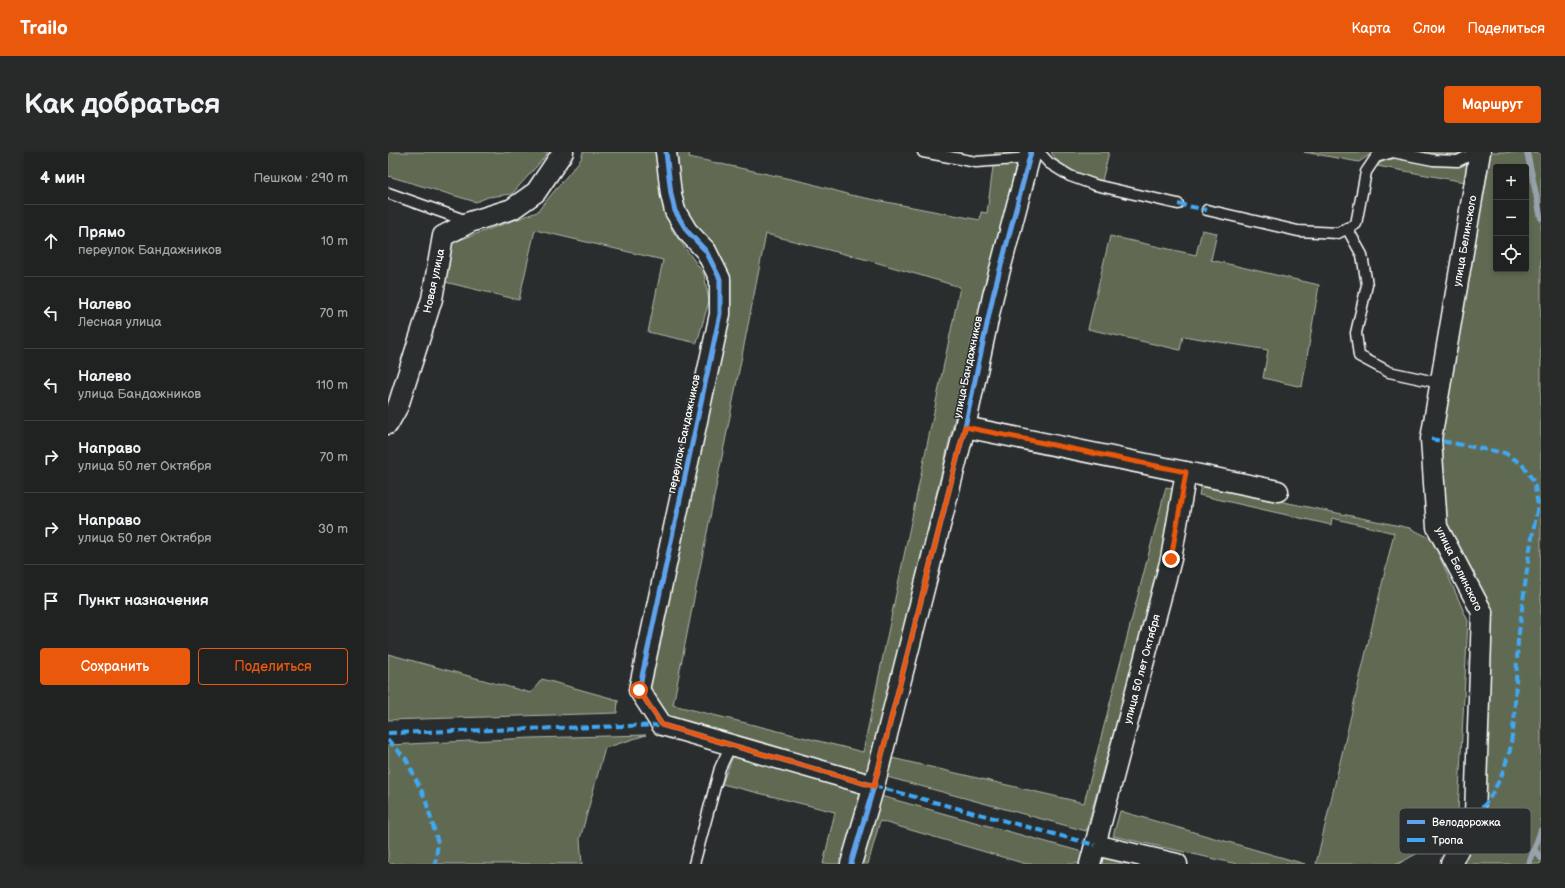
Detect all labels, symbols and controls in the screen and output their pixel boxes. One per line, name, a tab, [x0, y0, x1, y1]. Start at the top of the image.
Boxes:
text: Trailo	[20, 17, 68, 40]
text: Карта	[1351, 20, 1391, 37]
text: Слои	[1413, 20, 1445, 37]
text: Поделиться	[1467, 20, 1545, 37]
button: Маршрут	[1444, 86, 1541, 123]
text: Как добраться	[24, 88, 221, 121]
map controls	[1493, 164, 1529, 272]
button: +	[1493, 164, 1529, 200]
text: 4 мин	[40, 168, 85, 188]
text: Пешком · 290 m	[253, 170, 348, 186]
street label: улица Белинского	[1451, 194, 1479, 288]
button: −	[1493, 200, 1529, 236]
text: Прямо	[78, 223, 125, 242]
icon: ahead	[40, 230, 62, 252]
text: 10 m	[321, 233, 348, 249]
button: locate	[1493, 236, 1529, 272]
text: переулок Бандажников	[78, 242, 222, 258]
street label: Новая улица	[421, 247, 447, 314]
text: Налево	[78, 295, 131, 314]
icon: left	[40, 302, 62, 324]
text: 70 m	[320, 305, 348, 321]
text: Лесная улица	[78, 314, 162, 330]
street label: улица Бандажников	[951, 314, 985, 419]
text: Налево	[78, 367, 131, 386]
street label: переулок Бандажников	[665, 373, 703, 495]
icon: left	[40, 374, 62, 396]
text: 110 m	[316, 377, 348, 393]
text: улица Бандажников	[78, 386, 201, 402]
text: Направо	[78, 439, 141, 458]
icon: right	[40, 446, 62, 468]
text: 70 m	[320, 449, 348, 465]
text: улица 50 лет Октября	[78, 458, 211, 474]
text: Направо	[78, 511, 141, 530]
icon: right	[40, 518, 62, 540]
text: 30 m	[318, 521, 348, 537]
street label: улица Белинского	[1433, 525, 1485, 614]
text: улица 50 лет Октября	[78, 530, 211, 546]
route end	[1162, 550, 1180, 568]
icon: arrive	[40, 590, 62, 612]
text: Пункт назначения	[78, 591, 209, 610]
street label: улица 50 лет Октября	[1121, 613, 1163, 725]
button: Сохранить	[40, 648, 190, 685]
button: Поделиться	[198, 648, 348, 685]
route start	[630, 681, 648, 699]
legend	[1399, 808, 1531, 854]
text: Велодорожка	[1432, 816, 1501, 829]
text: Тропа	[1432, 834, 1464, 847]

